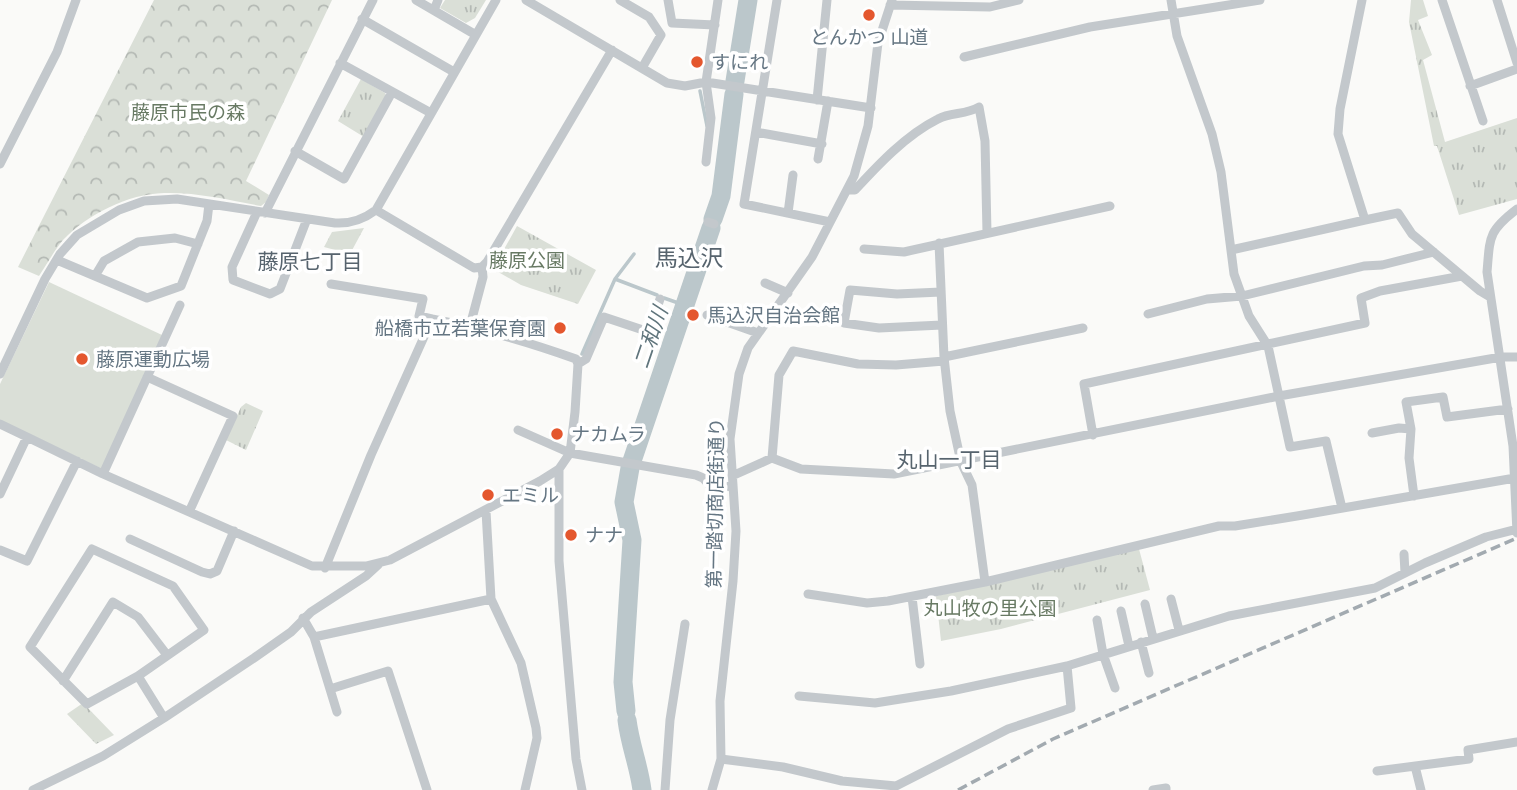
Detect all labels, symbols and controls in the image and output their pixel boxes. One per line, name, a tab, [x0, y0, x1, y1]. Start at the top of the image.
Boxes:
marker: とんかつ 山道	[861, 7, 877, 23]
place label: とんかつ 山道	[810, 26, 928, 48]
place label: すにれ	[711, 51, 768, 73]
marker: すにれ	[689, 54, 705, 70]
park label: 藤原市民の森	[131, 101, 245, 123]
district label: 馬込沢	[655, 245, 724, 270]
district label: 藤原七丁目	[258, 249, 363, 273]
park label: 藤原公園	[489, 249, 565, 271]
water label: 二和川	[628, 301, 672, 371]
place label: 馬込沢自治会館	[707, 304, 840, 326]
marker: 馬込沢自治会館	[685, 307, 701, 323]
place label: 船橋市立若葉保育園	[375, 317, 546, 339]
marker: 船橋市立若葉保育園	[552, 320, 568, 336]
place label: 藤原運動広場	[96, 348, 210, 370]
marker: 藤原運動広場	[74, 351, 90, 367]
street label: 第一踏切商店街通り	[703, 417, 727, 589]
place label: ナカムラ	[571, 423, 646, 445]
marker: ナカムラ	[549, 426, 565, 442]
district label: 丸山一丁目	[897, 447, 1002, 471]
place label: エミル	[502, 484, 559, 506]
marker: エミル	[480, 487, 496, 503]
place label: ナナ	[585, 524, 623, 546]
marker: ナナ	[563, 527, 579, 543]
park label: 丸山牧の里公園	[923, 597, 1057, 619]

